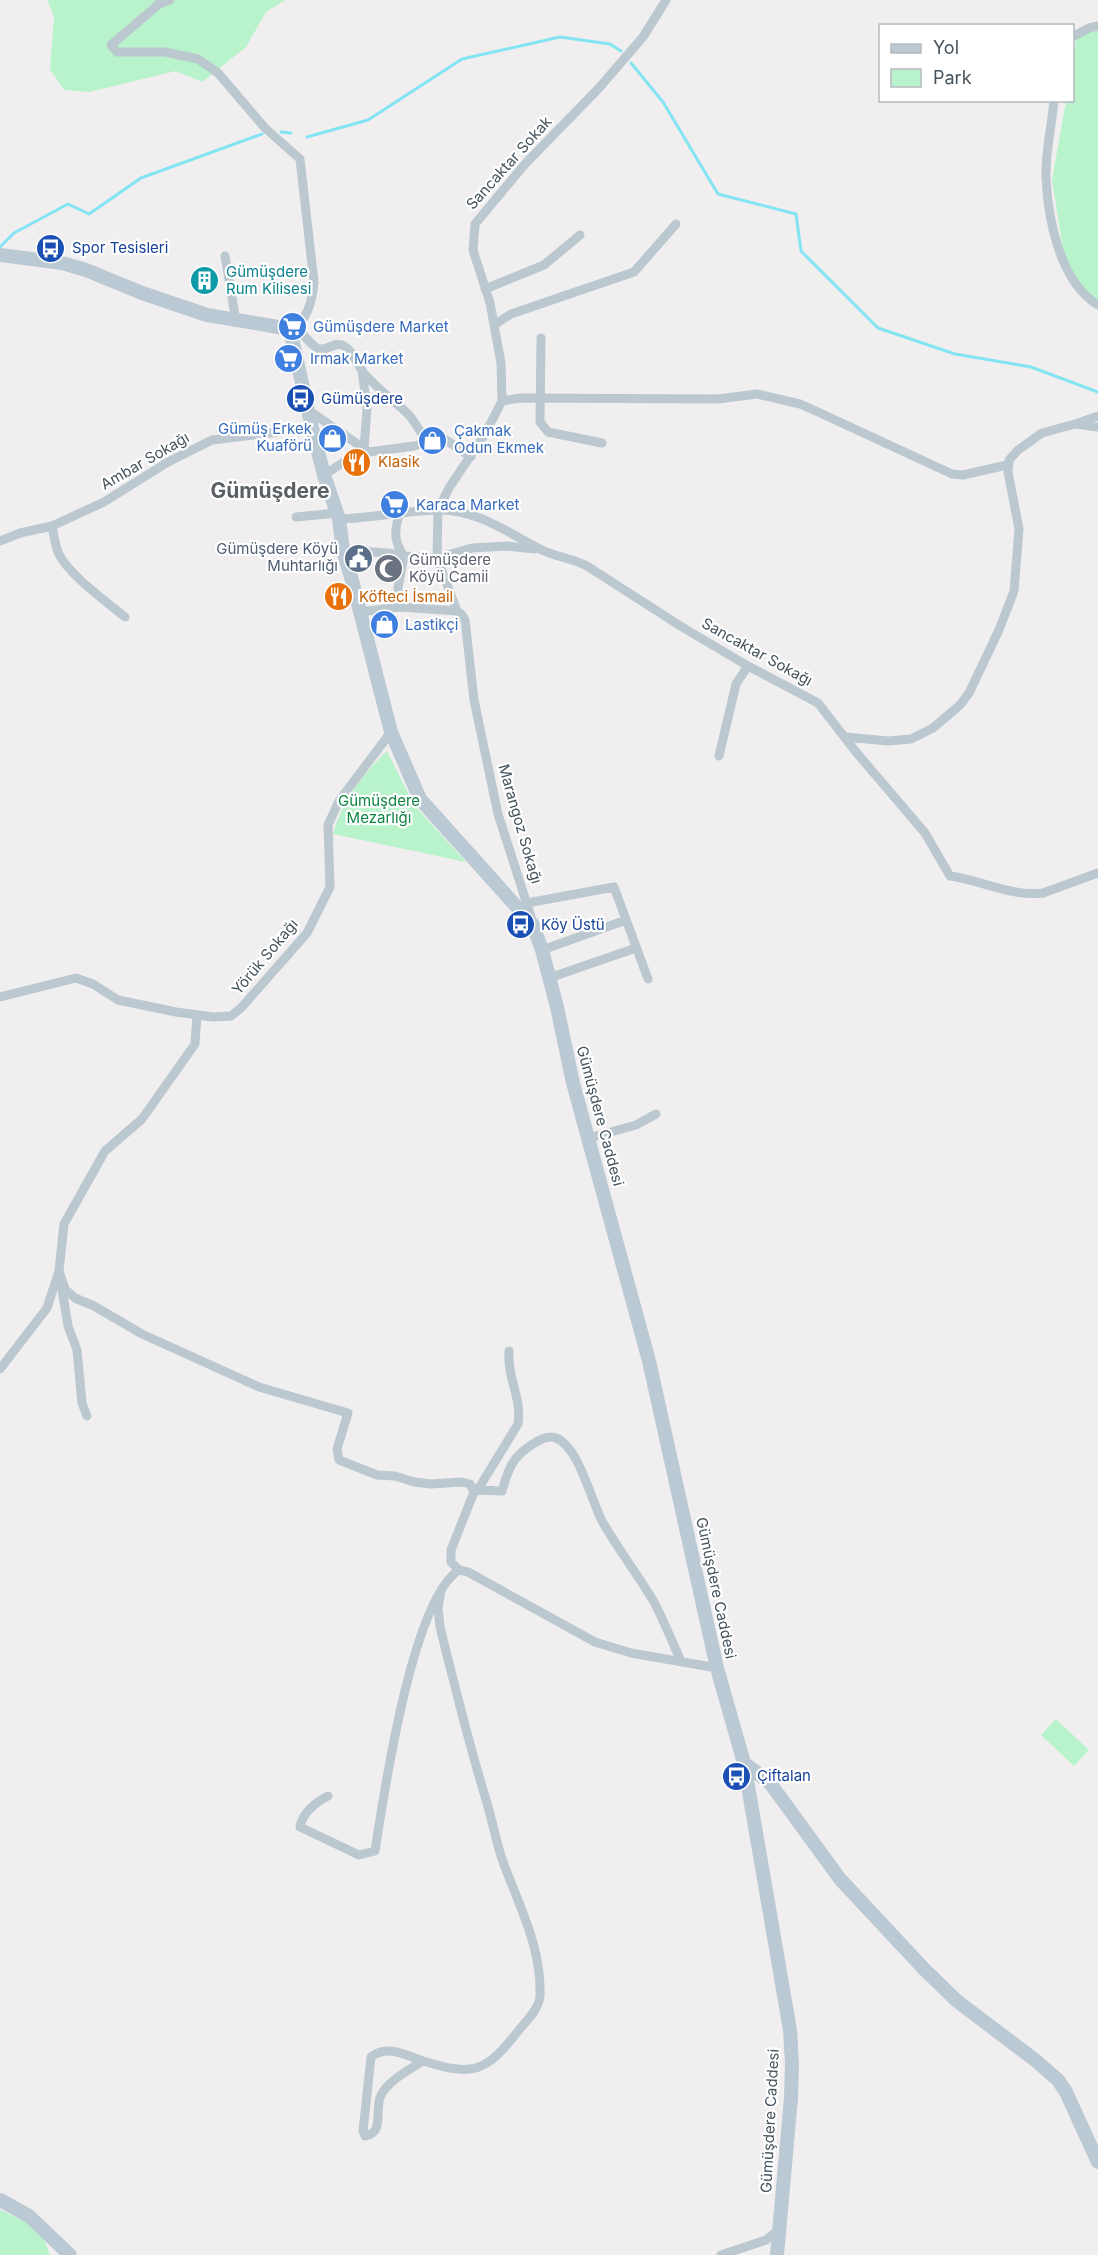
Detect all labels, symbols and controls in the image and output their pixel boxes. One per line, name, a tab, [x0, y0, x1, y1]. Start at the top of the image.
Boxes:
legend	[879, 24, 1074, 102]
text: Yol	[933, 37, 959, 58]
text: Park	[933, 67, 972, 88]
street label: Sancaktar Sokak	[462, 112, 556, 213]
bus stop icon: Spor Tesisleri	[35, 232, 67, 264]
place label: Spor Tesisleri	[72, 238, 168, 257]
place label: Gümüşdere Rum Kilisesi	[226, 262, 311, 298]
building icon: Gümüşdere Rum Kilisesi	[189, 265, 221, 297]
supermarket icon: Gümüşdere Market	[276, 311, 308, 343]
place label: Gümüşdere Market	[313, 317, 449, 336]
supermarket icon: Irmak Market	[273, 343, 305, 375]
place label: Irmak Market	[310, 349, 403, 368]
bus stop icon: Gümüşdere	[284, 383, 316, 415]
place label: Gümüşdere	[321, 389, 403, 408]
place label: Gümüş Erkek Kuaförü	[218, 419, 313, 455]
place label: Çakmak Odun Ekmek	[454, 421, 545, 457]
shop icon: Gümüş Erkek Kuaförü	[317, 422, 349, 454]
shop icon: Çakmak Odun Ekmek	[417, 424, 449, 456]
street label: Ambar Sokağı	[97, 428, 192, 494]
restaurant icon: Klasik	[341, 446, 373, 478]
place label: Klasik	[378, 452, 421, 471]
district label: Gümüşdere	[210, 478, 330, 503]
supermarket icon: Karaca Market	[379, 489, 411, 521]
place label: Karaca Market	[416, 495, 519, 514]
place label: Gümüşdere Köyü Muhtarlığı	[216, 539, 338, 575]
public building icon: Gümüşdere Köyü Muhtarlığı	[343, 542, 375, 574]
place label: Gümüşdere Köyü Camii	[409, 550, 491, 586]
mosque icon: Gümüşdere Köyü Camii	[372, 553, 404, 585]
restaurant icon: Köfteci İsmail	[322, 581, 354, 613]
place label: Köfteci İsmail	[359, 587, 453, 606]
shop icon: Lastikçi	[368, 609, 400, 641]
street label: Sancaktar Sokağı	[699, 613, 816, 690]
place label: Lastikçi	[405, 615, 458, 634]
street label: Marangoz Sokağı	[494, 762, 547, 886]
park label: Gümüşdere Mezarlığı	[338, 791, 420, 827]
bus stop icon: Köy Üstü	[504, 909, 536, 941]
street label: Yörük Sokağı	[227, 915, 302, 998]
place label: Köy Üstü	[541, 915, 605, 934]
street label: Gümüşdere Caddesi	[573, 1044, 628, 1188]
street label: Gümüşdere Caddesi	[692, 1515, 741, 1660]
bus stop icon: Çiftalan	[720, 1760, 752, 1792]
place label: Çiftalan	[757, 1766, 811, 1785]
street label: Gümüşdere Caddesi	[756, 2048, 783, 2194]

